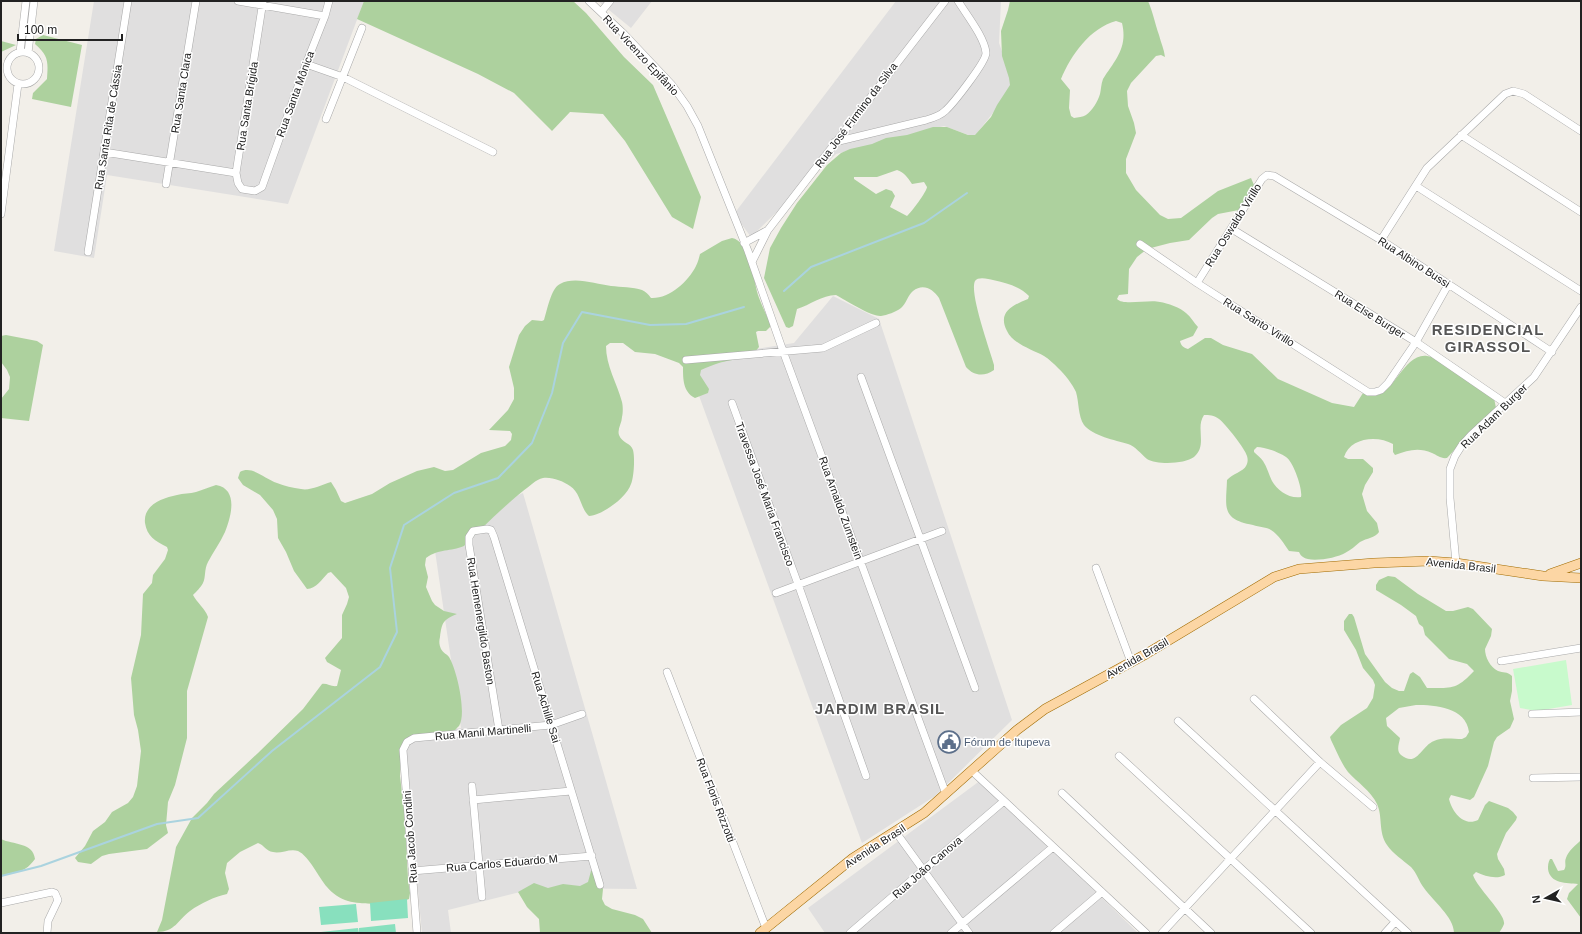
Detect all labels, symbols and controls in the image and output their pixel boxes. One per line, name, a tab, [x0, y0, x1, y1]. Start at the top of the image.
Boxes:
street label: Rua Vicenzo Epifânio	[601, 13, 681, 97]
scale bar	[18, 16, 122, 42]
text: 100 m	[24, 23, 57, 37]
street label: Rua Santa Mônica	[274, 49, 316, 139]
street label: Rua Santa Clara	[169, 51, 193, 134]
street label: Rua José Firmino da Silva	[813, 59, 900, 170]
street label: Rua Santa Brígida	[234, 60, 260, 151]
street label: Rua Santa Rita de Cássia	[92, 63, 124, 190]
street label: Rua Oswaldo Virillo	[1203, 181, 1263, 269]
street label: Rua Albino Bussi	[1376, 234, 1452, 290]
street label: Rua Else Burger	[1333, 288, 1408, 341]
street label: Rua Santo Virillo	[1221, 295, 1297, 349]
district label: RESIDENCIAL GIRASSOL	[1432, 321, 1544, 355]
street label: Rua Adam Burger	[1458, 381, 1530, 451]
street label: Travessa José Maria Francisco	[733, 420, 797, 568]
street label: Rua Arnaldo Zumstein	[817, 455, 865, 561]
street label: Avenida Brasil	[1426, 555, 1496, 575]
street label: Rua Hemenergildo Baston	[465, 556, 497, 686]
street label: Avenida Brasil	[1104, 635, 1170, 681]
street label: Rua Achille Sai	[529, 670, 563, 744]
district label: JARDIM BRASIL	[815, 700, 945, 717]
street label: Rua Manil Martinelli	[434, 722, 532, 742]
public building icon: Fórum de Itupeva	[936, 729, 962, 755]
place label: Fórum de Itupeva	[964, 736, 1051, 748]
street label: Rua Floris Rizzotti	[694, 756, 738, 844]
street label: Rua Jacob Condini	[401, 790, 419, 884]
street label: Avenida Brasil	[842, 822, 908, 870]
street label: Rua João Canova	[890, 833, 965, 900]
street label: Rua Carlos Eduardo M	[446, 852, 558, 874]
north arrow	[1526, 878, 1566, 918]
text: N	[1530, 895, 1543, 904]

